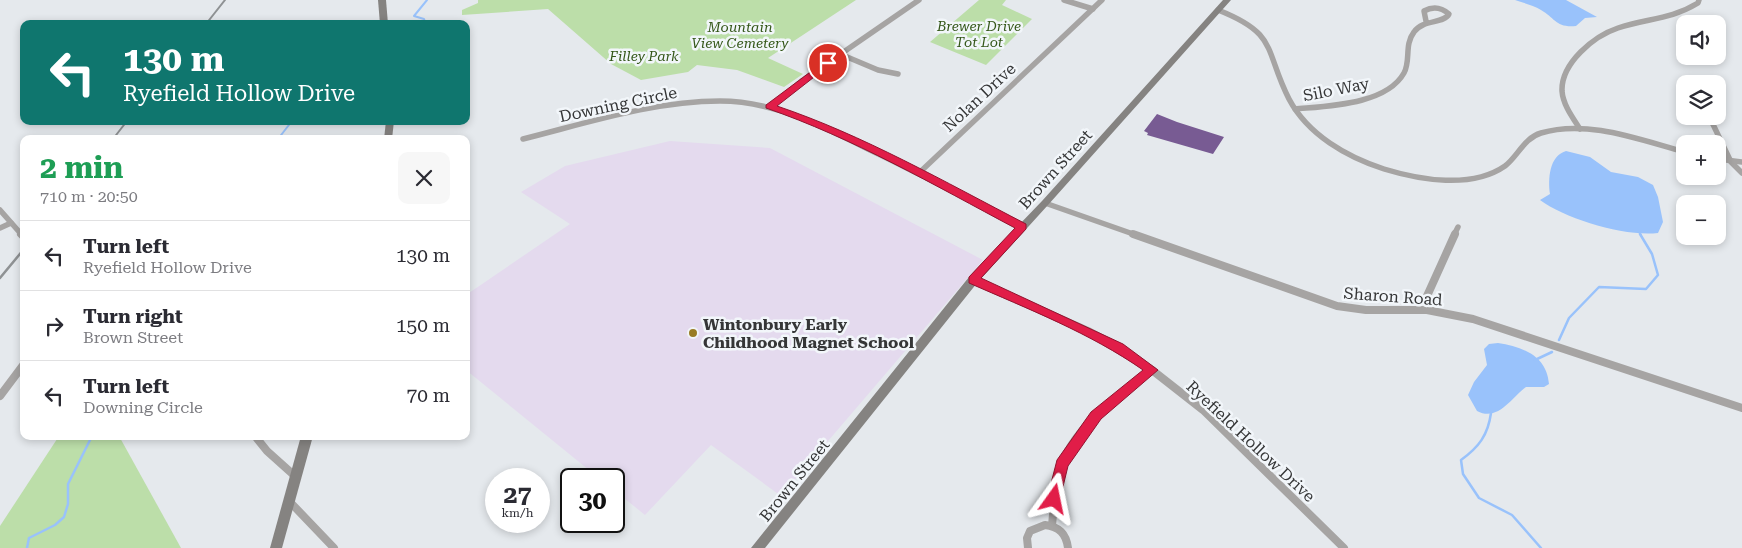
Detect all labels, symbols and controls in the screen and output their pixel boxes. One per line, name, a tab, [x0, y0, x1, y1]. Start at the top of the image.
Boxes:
map controls	[1676, 15, 1726, 245]
button: sound	[1676, 15, 1726, 65]
park label: Brewer Drive Tot Lot	[936, 18, 1021, 50]
park label: Mountain View Cemetery	[692, 19, 789, 51]
text: 130 m	[123, 39, 224, 80]
icon: left	[40, 40, 105, 105]
pin	[807, 42, 849, 84]
park label: Filley Park	[608, 48, 679, 64]
icon: arrive	[814, 49, 842, 77]
street label: Nolan Drive	[939, 59, 1020, 136]
street label: Silo Way	[1301, 74, 1371, 105]
button: layers	[1676, 75, 1726, 125]
text: Ryefield Hollow Drive	[123, 81, 355, 106]
street label: Downing Circle	[557, 83, 679, 126]
street label: Brown Street	[1015, 126, 1096, 213]
button: +	[1676, 135, 1726, 185]
text: 2 min	[40, 150, 123, 185]
button: close	[398, 152, 450, 204]
text: 710 m · 20:50	[40, 187, 138, 206]
button: −	[1676, 195, 1726, 245]
text: Turn left	[83, 235, 169, 258]
icon: left	[40, 242, 68, 270]
text: 130 m	[396, 244, 450, 267]
text: Ryefield Hollow Drive	[83, 258, 252, 277]
street label: Sharon Road	[1343, 284, 1443, 309]
text: Turn right	[83, 305, 183, 328]
icon: right	[40, 312, 68, 340]
text: 150 m	[396, 314, 450, 337]
place label: Wintonbury Early Childhood Magnet School	[703, 315, 915, 352]
marker: Wintonbury Early Childhood Magnet School	[687, 327, 699, 339]
text: Brown Street	[83, 328, 183, 347]
text: Turn left	[83, 375, 169, 398]
street label: Ryefield Hollow Drive	[1182, 377, 1319, 506]
icon: left	[40, 382, 68, 410]
text: 70 m	[407, 384, 450, 407]
text: Downing Circle	[83, 398, 203, 417]
street label: Brown Street	[756, 435, 833, 525]
speed limit sign: 30	[560, 468, 625, 533]
position arrow	[1027, 472, 1079, 524]
text: 27	[503, 480, 532, 509]
text: km/h	[501, 506, 534, 520]

